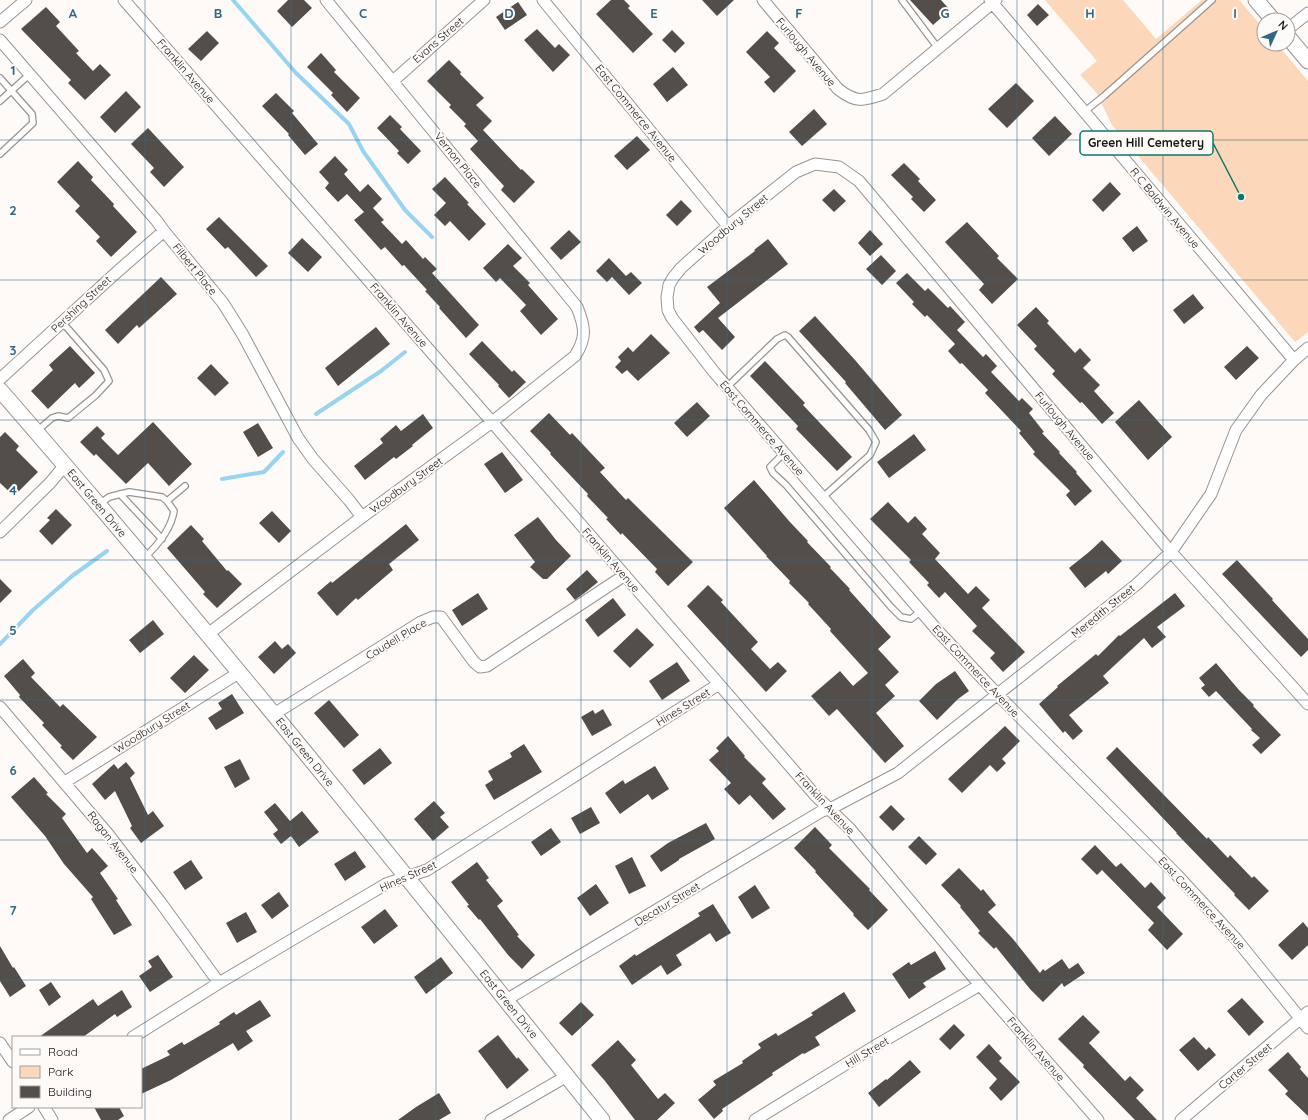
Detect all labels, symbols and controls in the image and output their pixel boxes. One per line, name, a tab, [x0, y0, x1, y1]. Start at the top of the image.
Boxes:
text: A	[69, 5, 78, 21]
text: B	[214, 5, 222, 21]
text: C	[359, 5, 367, 21]
text: D	[504, 5, 514, 21]
text: E	[650, 5, 658, 21]
text: F	[795, 5, 803, 21]
text: G	[940, 5, 950, 21]
text: H	[1085, 5, 1095, 21]
text: I	[1233, 5, 1237, 21]
north arrow	[1256, 12, 1296, 52]
street label: Evans Street	[410, 14, 467, 66]
street label: Furlough Avenue	[773, 15, 839, 89]
text: N	[1275, 17, 1291, 33]
street label: Franklin Avenue	[154, 36, 218, 106]
street label: East Commerce Avenue	[592, 61, 680, 165]
text: 1	[10, 62, 16, 78]
street label: Vernon Place	[431, 129, 485, 191]
callout: Green Hill Cemetery	[1080, 131, 1213, 155]
text: Green Hill Cemetery	[1088, 135, 1204, 150]
street label: R C Baldwin Avenue	[1127, 165, 1203, 251]
street label: Woodbury Street	[695, 191, 771, 257]
text: 2	[9, 202, 17, 218]
street label: Filbert Place	[170, 240, 220, 298]
street label: Pershing Street	[48, 272, 114, 335]
street label: Franklin Avenue	[367, 280, 431, 350]
text: 3	[10, 342, 17, 358]
street label: East Commerce Avenue	[717, 378, 807, 478]
street label: Furlough Avenue	[1032, 389, 1098, 463]
street label: Woodbury Street	[367, 454, 445, 516]
street label: East Green Drive	[64, 466, 130, 540]
text: 4	[9, 482, 17, 498]
street label: Franklin Avenue	[579, 525, 643, 595]
street label: Meredith Street	[1068, 581, 1138, 641]
street label: Caudell Place	[363, 615, 429, 663]
text: 5	[9, 622, 17, 638]
street label: East Commerce Avenue	[929, 622, 1023, 720]
street label: Hines Street	[653, 685, 713, 729]
street label: Woodbury Street	[111, 698, 193, 756]
street label: East Green Drive	[273, 715, 337, 789]
text: 6	[9, 762, 17, 778]
street label: Franklin Avenue	[792, 769, 858, 837]
street label: Ragan Avenue	[85, 808, 141, 876]
street label: East Commerce Avenue	[1155, 854, 1249, 952]
street label: Hines Street	[377, 857, 439, 895]
street label: Decatur Street	[632, 879, 702, 929]
text: 7	[9, 902, 17, 918]
street label: East Green Drive	[477, 967, 541, 1041]
street label: Franklin Avenue	[1004, 1014, 1068, 1084]
street label: Hill Street	[843, 1033, 892, 1070]
legend	[12, 1036, 142, 1108]
street label: Carter Street	[1215, 1039, 1275, 1092]
text: Road	[48, 1044, 78, 1059]
text: Park	[48, 1064, 73, 1079]
text: Building	[48, 1084, 92, 1099]

